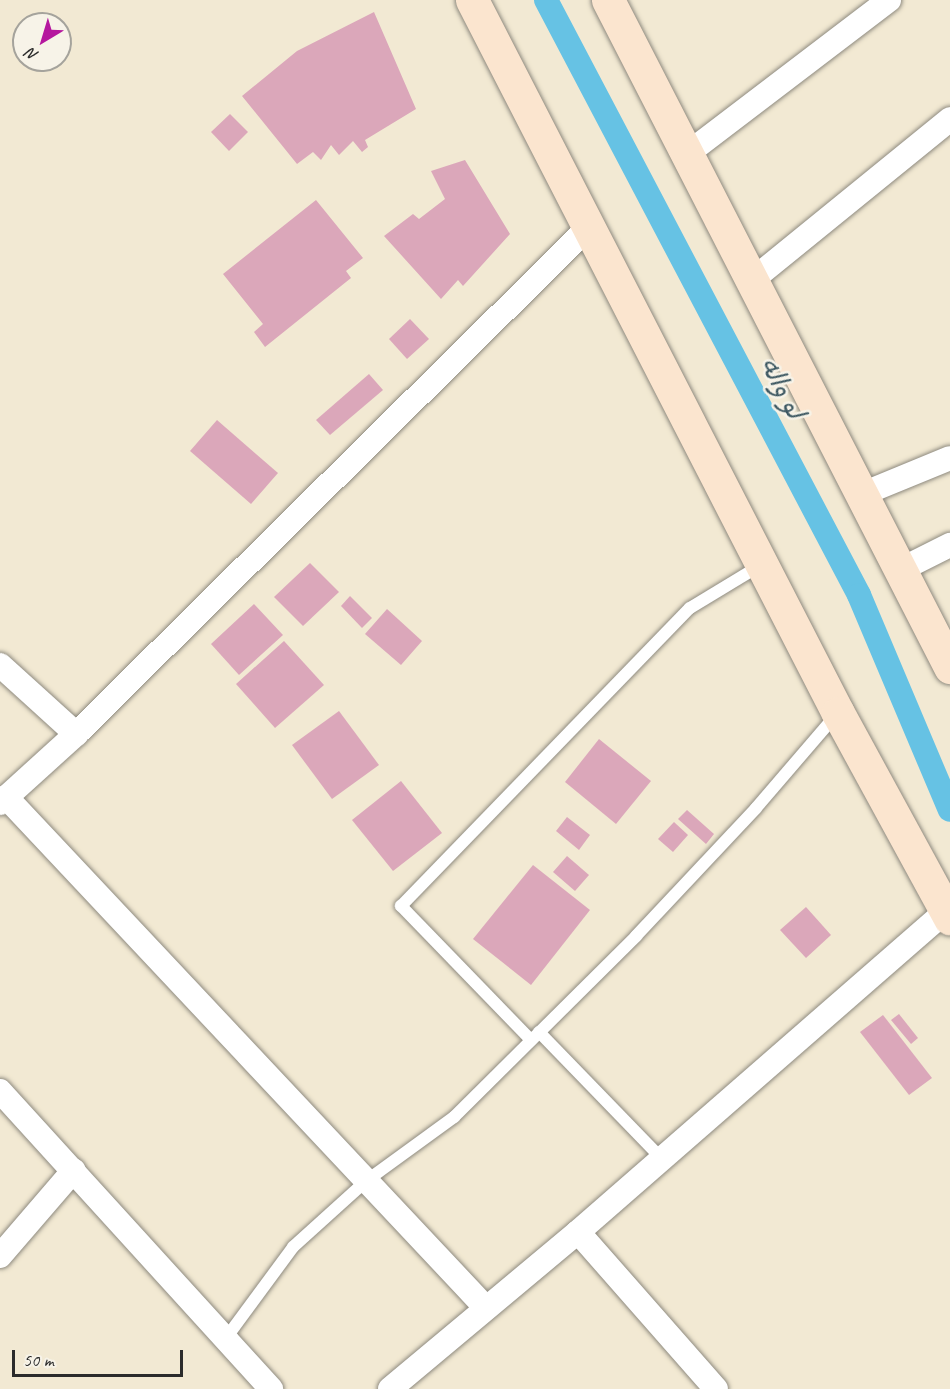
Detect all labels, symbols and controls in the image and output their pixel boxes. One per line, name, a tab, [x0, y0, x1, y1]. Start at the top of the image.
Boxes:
north arrow	[12, 12, 72, 72]
text: N	[22, 44, 42, 66]
water label: لو واله	[753, 352, 811, 424]
scale bar	[15, 1338, 186, 1376]
text: 50 m	[23, 1349, 54, 1371]

